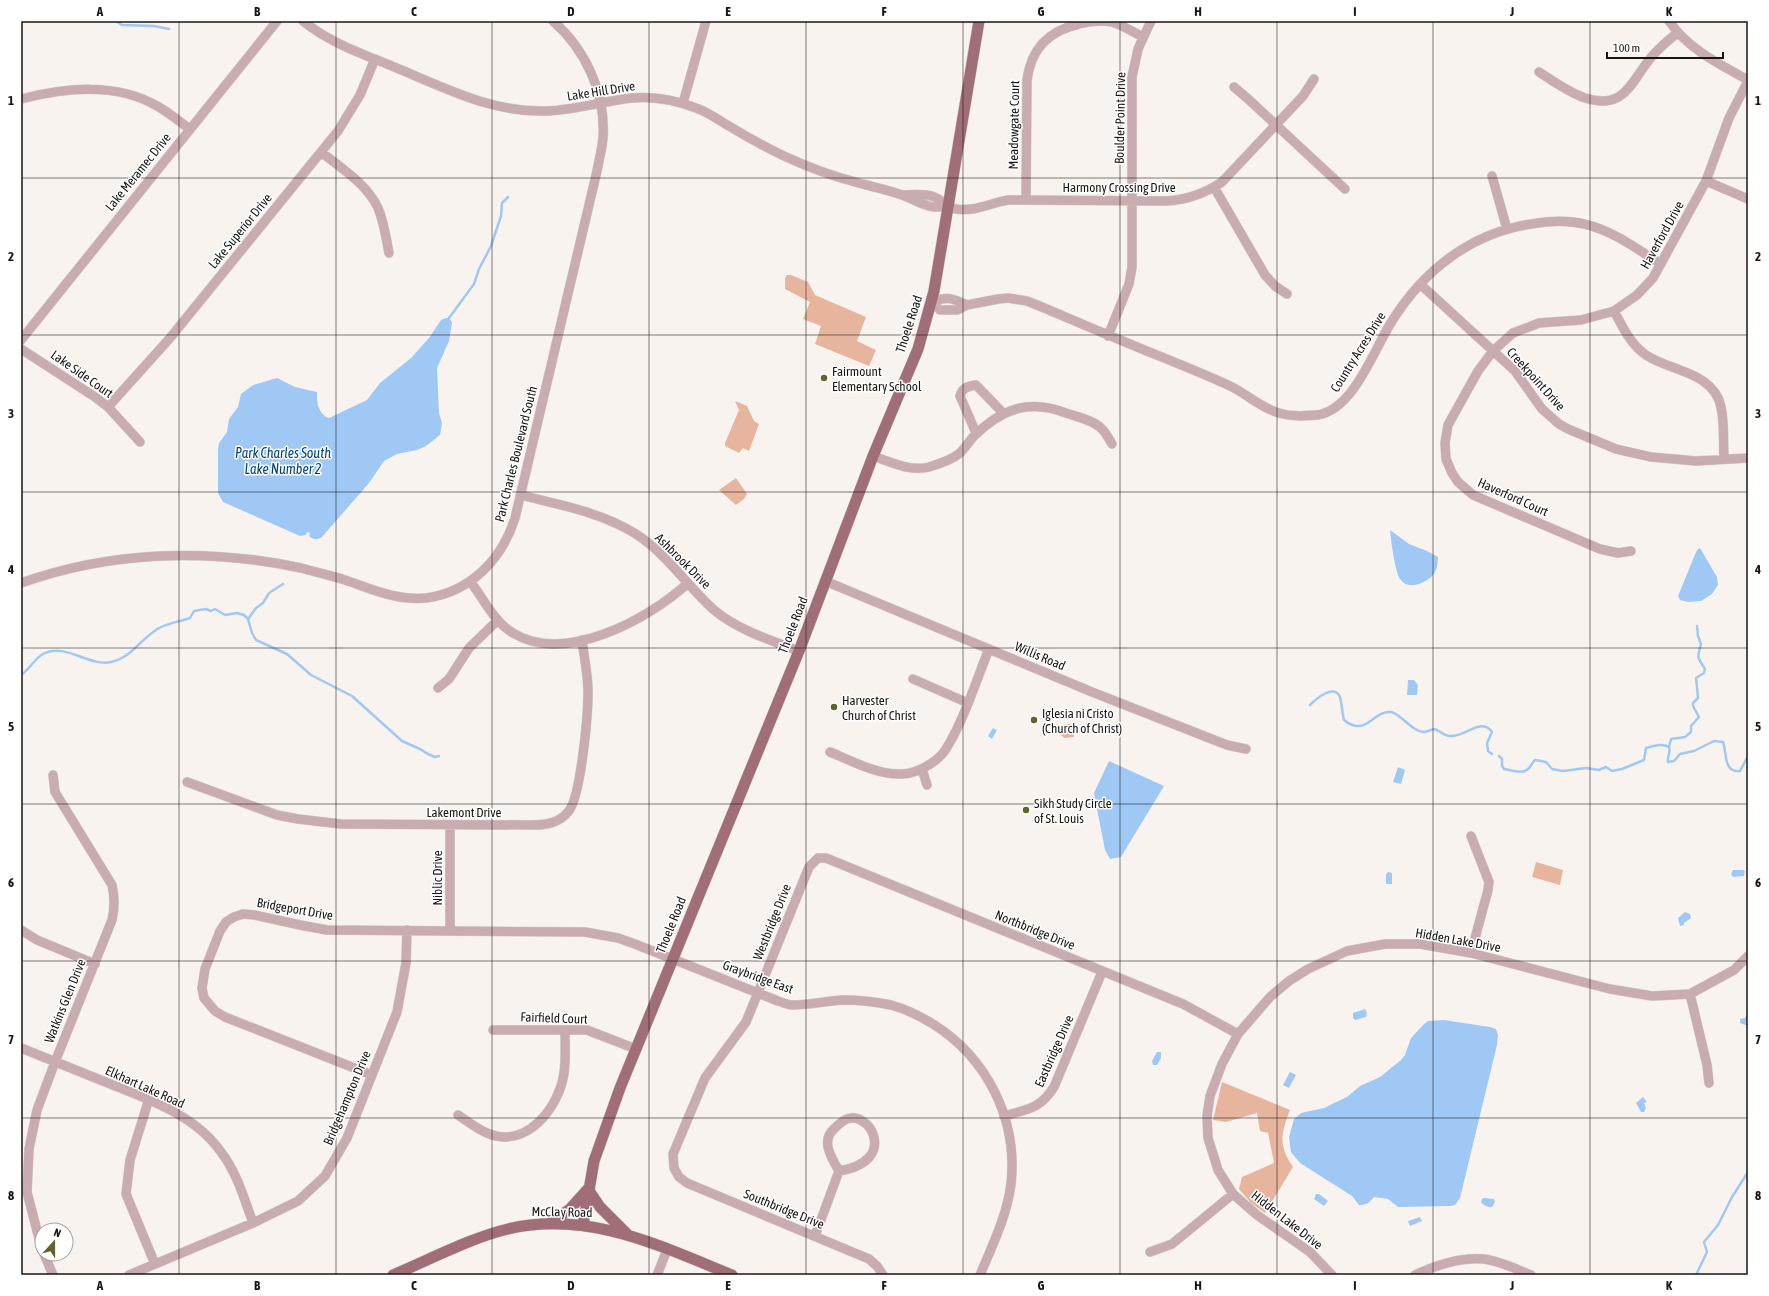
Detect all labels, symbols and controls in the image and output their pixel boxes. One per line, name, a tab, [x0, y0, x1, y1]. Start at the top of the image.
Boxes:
text: A	[96, 4, 104, 19]
text: B	[254, 4, 261, 19]
text: C	[411, 4, 417, 19]
text: D	[567, 4, 575, 19]
text: E	[725, 4, 731, 19]
text: F	[881, 4, 887, 19]
text: G	[1038, 4, 1045, 19]
text: H	[1194, 4, 1202, 19]
text: I	[1353, 4, 1357, 19]
text: J	[1509, 4, 1514, 19]
text: K	[1666, 4, 1673, 19]
scale bar	[1607, 34, 1723, 60]
text: 100 m	[1613, 41, 1640, 55]
street label: Boulder Point Drive	[1112, 72, 1128, 164]
street label: Lake Hill Drive	[566, 78, 636, 104]
street label: Meadowgate Court	[1006, 80, 1022, 170]
text: 1	[8, 93, 14, 108]
text: 1	[1755, 93, 1761, 108]
street label: Lake Meramec Drive	[102, 130, 174, 214]
street label: Harmony Crossing Drive	[1062, 180, 1176, 195]
street label: Lake Superior Drive	[205, 191, 275, 271]
street label: Haverford Drive	[1637, 198, 1687, 271]
text: 2	[8, 249, 14, 264]
text: 2	[1755, 249, 1761, 264]
street label: Thoele Road	[893, 293, 925, 355]
street label: Country Acres Drive	[1327, 309, 1389, 395]
street label: Creekpoint Drive	[1504, 344, 1568, 414]
street label: Lake Side Court	[48, 347, 116, 401]
place label: Fairmount Elementary School	[832, 364, 922, 394]
marker: Fairmount Elementary School	[819, 373, 829, 383]
street label: Park Charles Boulevard South	[492, 384, 540, 524]
text: 3	[8, 406, 14, 421]
text: 3	[1755, 406, 1761, 421]
water label: Park Charles South Lake Number 2	[235, 445, 331, 477]
street label: Haverford Court	[1475, 475, 1551, 519]
street label: Ashbrook Drive	[652, 530, 714, 592]
text: 4	[7, 562, 14, 577]
text: 4	[1754, 562, 1761, 577]
street label: Thoele Road	[775, 594, 811, 656]
street label: Willis Road	[1012, 639, 1068, 673]
place label: Harvester Church of Christ	[842, 693, 916, 723]
marker: Harvester Church of Christ	[829, 702, 839, 712]
place label: Iglesia ni Cristo (Church of Christ)	[1042, 706, 1122, 736]
marker: Iglesia ni Cristo (Church of Christ)	[1029, 715, 1039, 725]
text: 5	[8, 719, 14, 734]
text: 5	[1755, 719, 1761, 734]
place label: Sikh Study Circle of St. Louis	[1034, 796, 1112, 826]
street label: Lakemont Drive	[427, 805, 502, 820]
marker: Sikh Study Circle of St. Louis	[1021, 805, 1031, 815]
street label: Niblic Drive	[430, 850, 445, 906]
text: 6	[8, 875, 14, 890]
text: 6	[1755, 875, 1761, 890]
street label: Westbridge Drive	[750, 882, 794, 962]
street label: Bridgeport Drive	[256, 895, 334, 923]
street label: Thoele Road	[653, 895, 689, 955]
street label: Northbridge Drive	[993, 907, 1077, 953]
street label: Hidden Lake Drive	[1414, 925, 1502, 955]
street label: Watkins Glen Drive	[41, 957, 89, 1045]
street label: Graybridge East	[721, 957, 796, 997]
street label: Fairfield Court	[520, 1009, 588, 1027]
street label: Eastbridge Drive	[1031, 1013, 1077, 1089]
text: 7	[8, 1032, 14, 1047]
text: 7	[1755, 1032, 1761, 1047]
street label: Bridgehampton Drive	[320, 1048, 374, 1148]
street label: Elkhart Lake Road	[103, 1063, 187, 1111]
street label: Southbridge Drive	[742, 1186, 826, 1232]
text: 8	[8, 1188, 14, 1203]
street label: Hidden Lake Drive	[1248, 1188, 1326, 1253]
text: 8	[1755, 1188, 1761, 1203]
street label: McClay Road	[531, 1204, 593, 1220]
north arrow	[34, 1222, 74, 1262]
text: N	[52, 1226, 63, 1239]
text: A	[96, 1278, 104, 1293]
text: B	[254, 1278, 261, 1293]
text: C	[411, 1278, 417, 1293]
text: D	[567, 1278, 575, 1293]
text: E	[725, 1278, 731, 1293]
text: F	[881, 1278, 887, 1293]
text: G	[1038, 1278, 1045, 1293]
text: H	[1194, 1278, 1202, 1293]
text: I	[1353, 1278, 1357, 1293]
text: J	[1509, 1278, 1514, 1293]
text: K	[1666, 1278, 1673, 1293]

